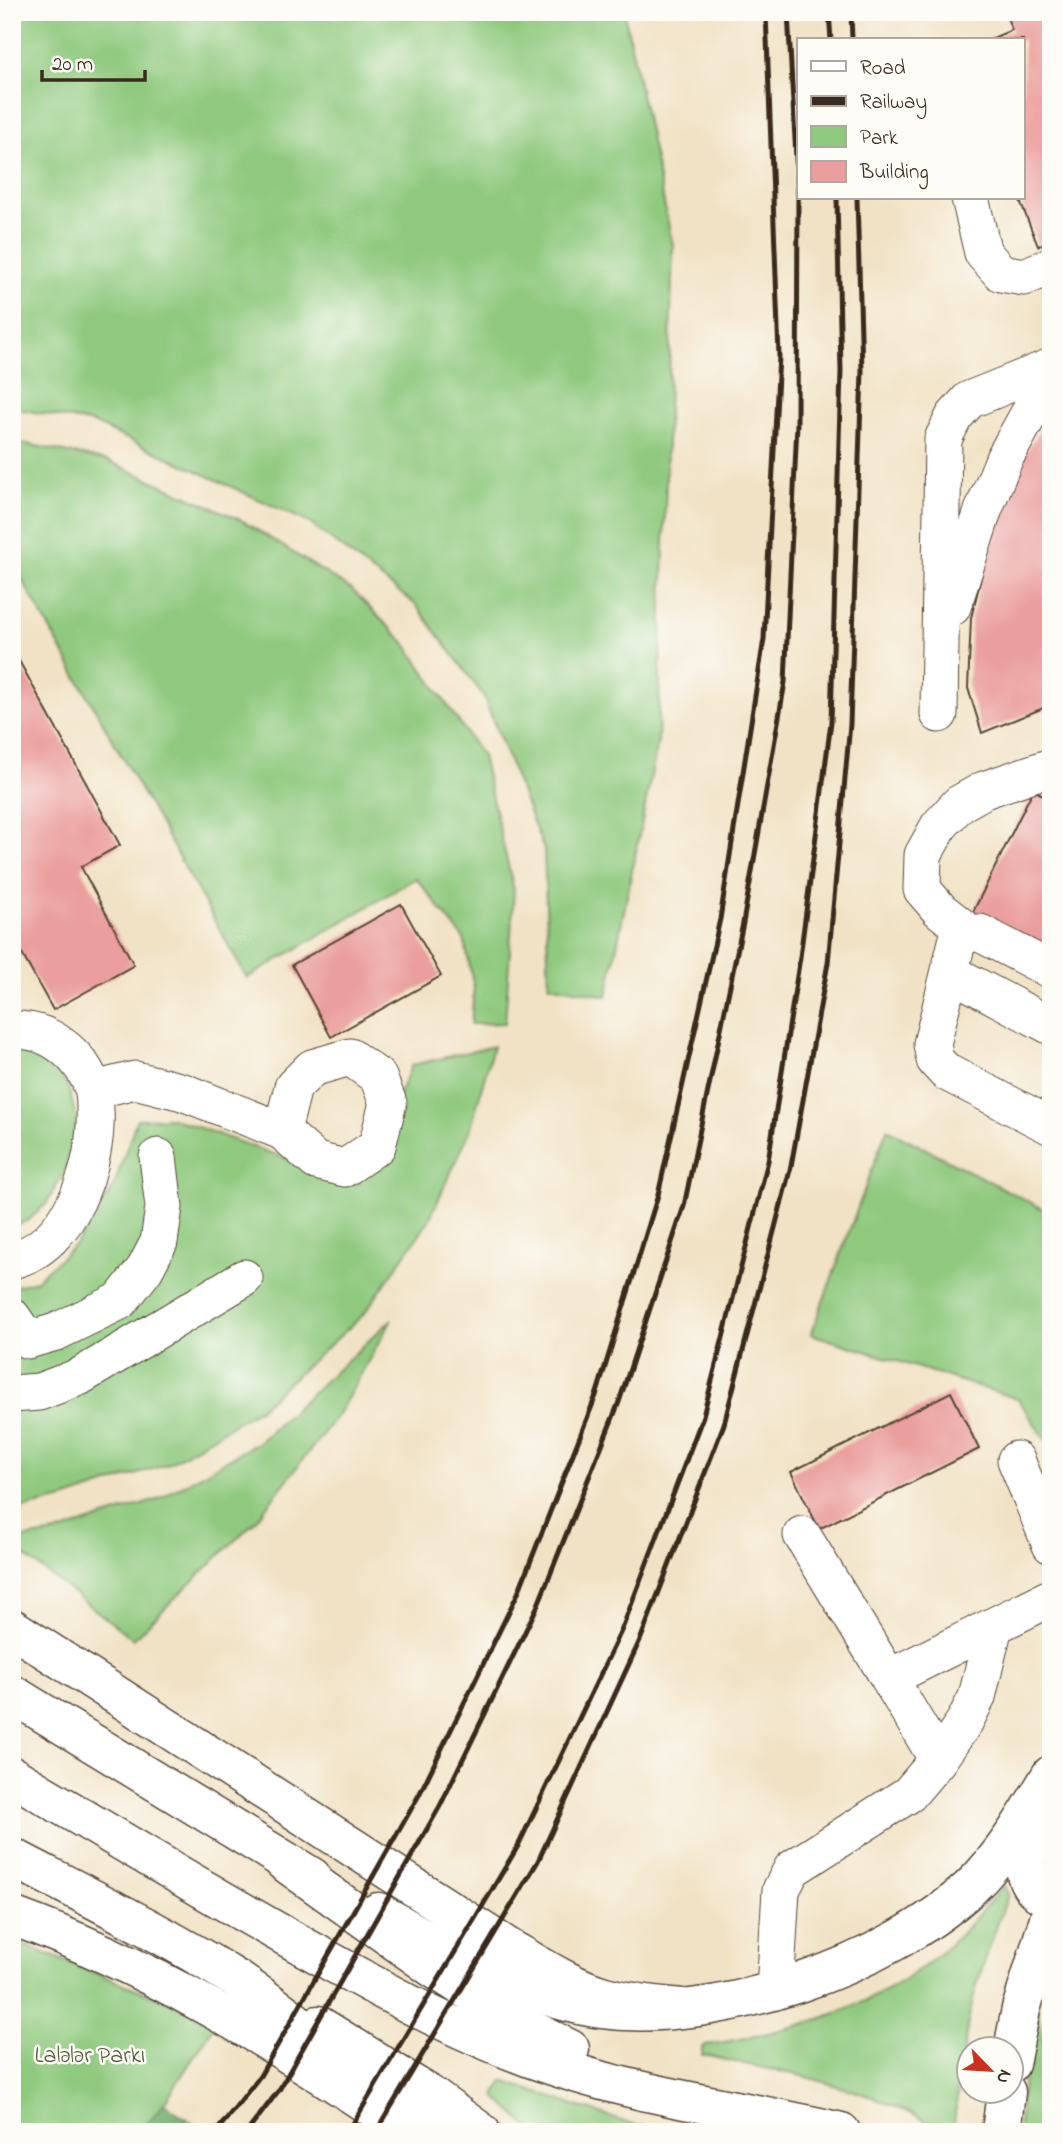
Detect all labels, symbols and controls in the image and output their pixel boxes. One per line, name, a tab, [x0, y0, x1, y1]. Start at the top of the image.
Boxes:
scale bar	[42, 38, 145, 82]
legend	[797, 38, 1024, 200]
text: 20 m	[52, 50, 93, 80]
text: Road	[860, 54, 906, 84]
text: Railway	[860, 88, 927, 120]
text: Park	[860, 124, 899, 154]
text: Building	[859, 158, 929, 190]
north arrow	[954, 2036, 1024, 2106]
park label: Lalələr Parkı	[35, 2039, 145, 2074]
text: N	[988, 2065, 1018, 2088]

